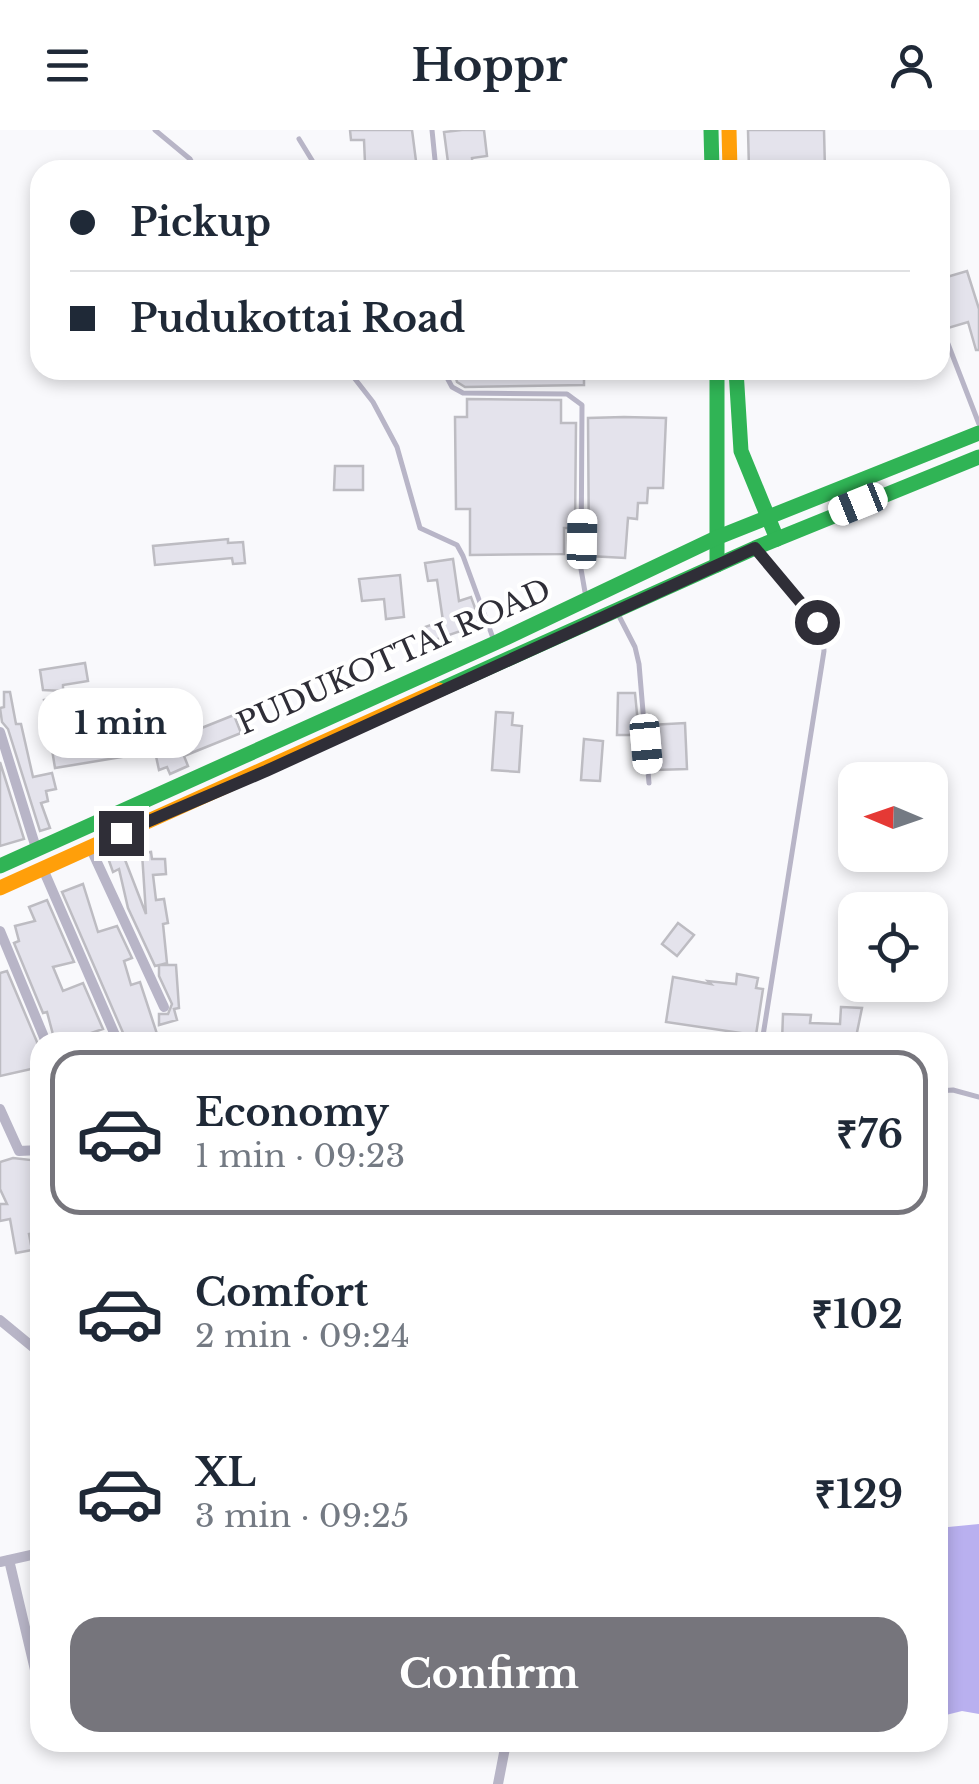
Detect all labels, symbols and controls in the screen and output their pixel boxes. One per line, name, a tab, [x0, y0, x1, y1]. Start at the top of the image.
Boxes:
text: Hoppr	[411, 37, 568, 93]
icon: menu	[40, 38, 95, 93]
icon: person	[884, 38, 939, 93]
text: Pickup	[130, 199, 271, 246]
text: Pudukottai Road	[130, 295, 465, 342]
car	[825, 479, 891, 529]
car	[566, 509, 598, 569]
street label: PUDUKOTTAI ROAD	[231, 571, 556, 742]
route start	[795, 600, 840, 645]
callout: 1 min	[38, 688, 204, 758]
text: 1 min	[74, 703, 167, 743]
car	[628, 713, 664, 775]
north arrow	[838, 762, 948, 872]
map controls	[838, 762, 948, 1002]
route end	[99, 811, 144, 856]
button: locate	[838, 892, 948, 1002]
icon: car	[75, 1088, 165, 1178]
text: Economy	[195, 1089, 389, 1136]
text: ₹76	[836, 1111, 903, 1158]
text: 1 min · 09:23	[195, 1136, 405, 1176]
icon: car	[75, 1268, 165, 1358]
text: Comfort	[195, 1269, 368, 1316]
text: ₹102	[811, 1291, 903, 1338]
text: 2 min · 09:24	[195, 1316, 410, 1356]
icon: car	[75, 1448, 165, 1538]
text: XL	[195, 1449, 256, 1496]
text: ₹129	[814, 1471, 903, 1518]
text: 3 min · 09:25	[195, 1496, 409, 1536]
button: Confirm	[70, 1617, 908, 1732]

